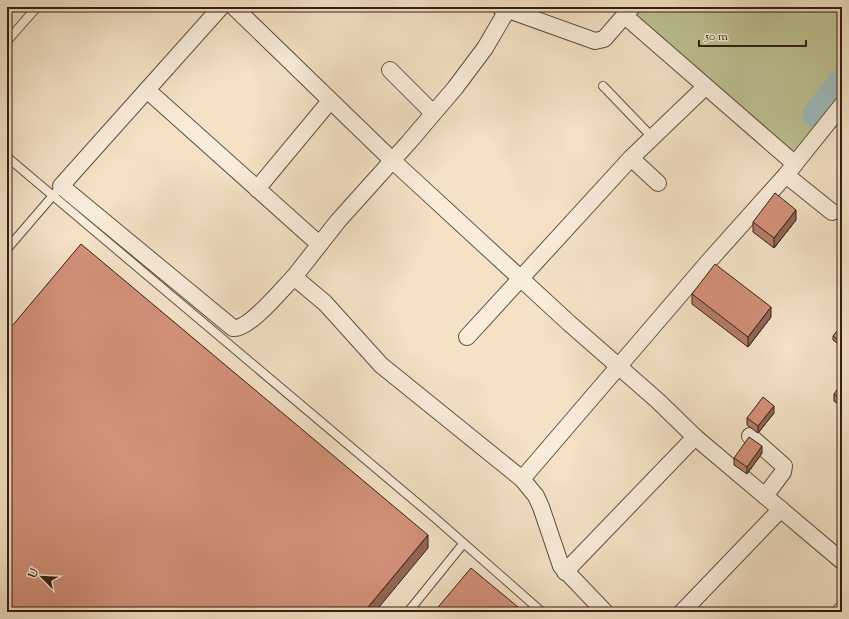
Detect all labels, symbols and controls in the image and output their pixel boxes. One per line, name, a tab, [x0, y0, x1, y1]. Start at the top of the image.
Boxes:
scale bar	[699, 22, 806, 48]
text: 50 m	[704, 28, 728, 46]
north arrow	[22, 557, 62, 597]
text: U	[24, 566, 43, 582]

